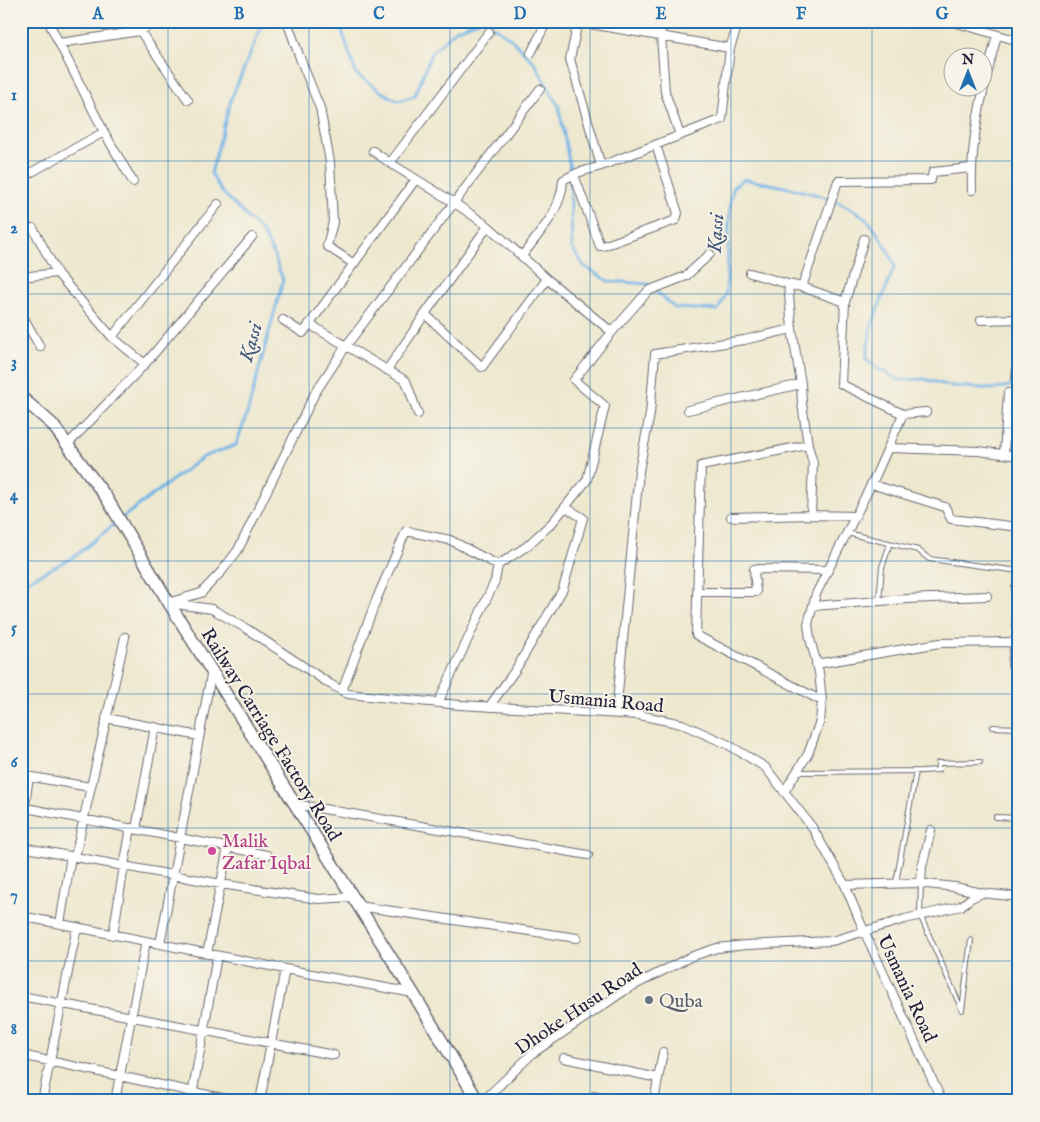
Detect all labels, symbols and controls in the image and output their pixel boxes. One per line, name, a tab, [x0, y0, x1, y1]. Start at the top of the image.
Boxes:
text: A	[92, 5, 105, 25]
text: B	[234, 5, 245, 25]
text: C	[373, 5, 385, 25]
text: D	[514, 5, 527, 25]
text: E	[655, 5, 667, 25]
text: F	[796, 5, 807, 25]
text: G	[936, 5, 949, 25]
north arrow	[942, 48, 992, 98]
text: N	[961, 51, 974, 69]
text: 1	[11, 86, 17, 106]
water label: Kassi	[703, 211, 730, 255]
text: 2	[10, 219, 18, 239]
water label: Kassi	[234, 319, 269, 366]
text: 3	[11, 353, 17, 373]
text: 4	[10, 486, 19, 506]
text: 5	[11, 619, 17, 639]
street label: Railway Carriage Factory Road	[195, 624, 346, 847]
street label: Usmania Road	[547, 685, 665, 719]
text: 6	[11, 753, 19, 773]
place label: Malik Zafar Iqbal	[222, 830, 312, 876]
marker: Malik Zafar Iqbal	[206, 845, 218, 857]
text: 7	[10, 886, 18, 906]
street label: Usmania Road	[871, 931, 942, 1047]
street label: Dhoke Husu Road	[511, 958, 648, 1061]
place label: Quba	[659, 990, 704, 1014]
marker: Quba	[643, 994, 655, 1006]
text: 8	[11, 1020, 17, 1040]

